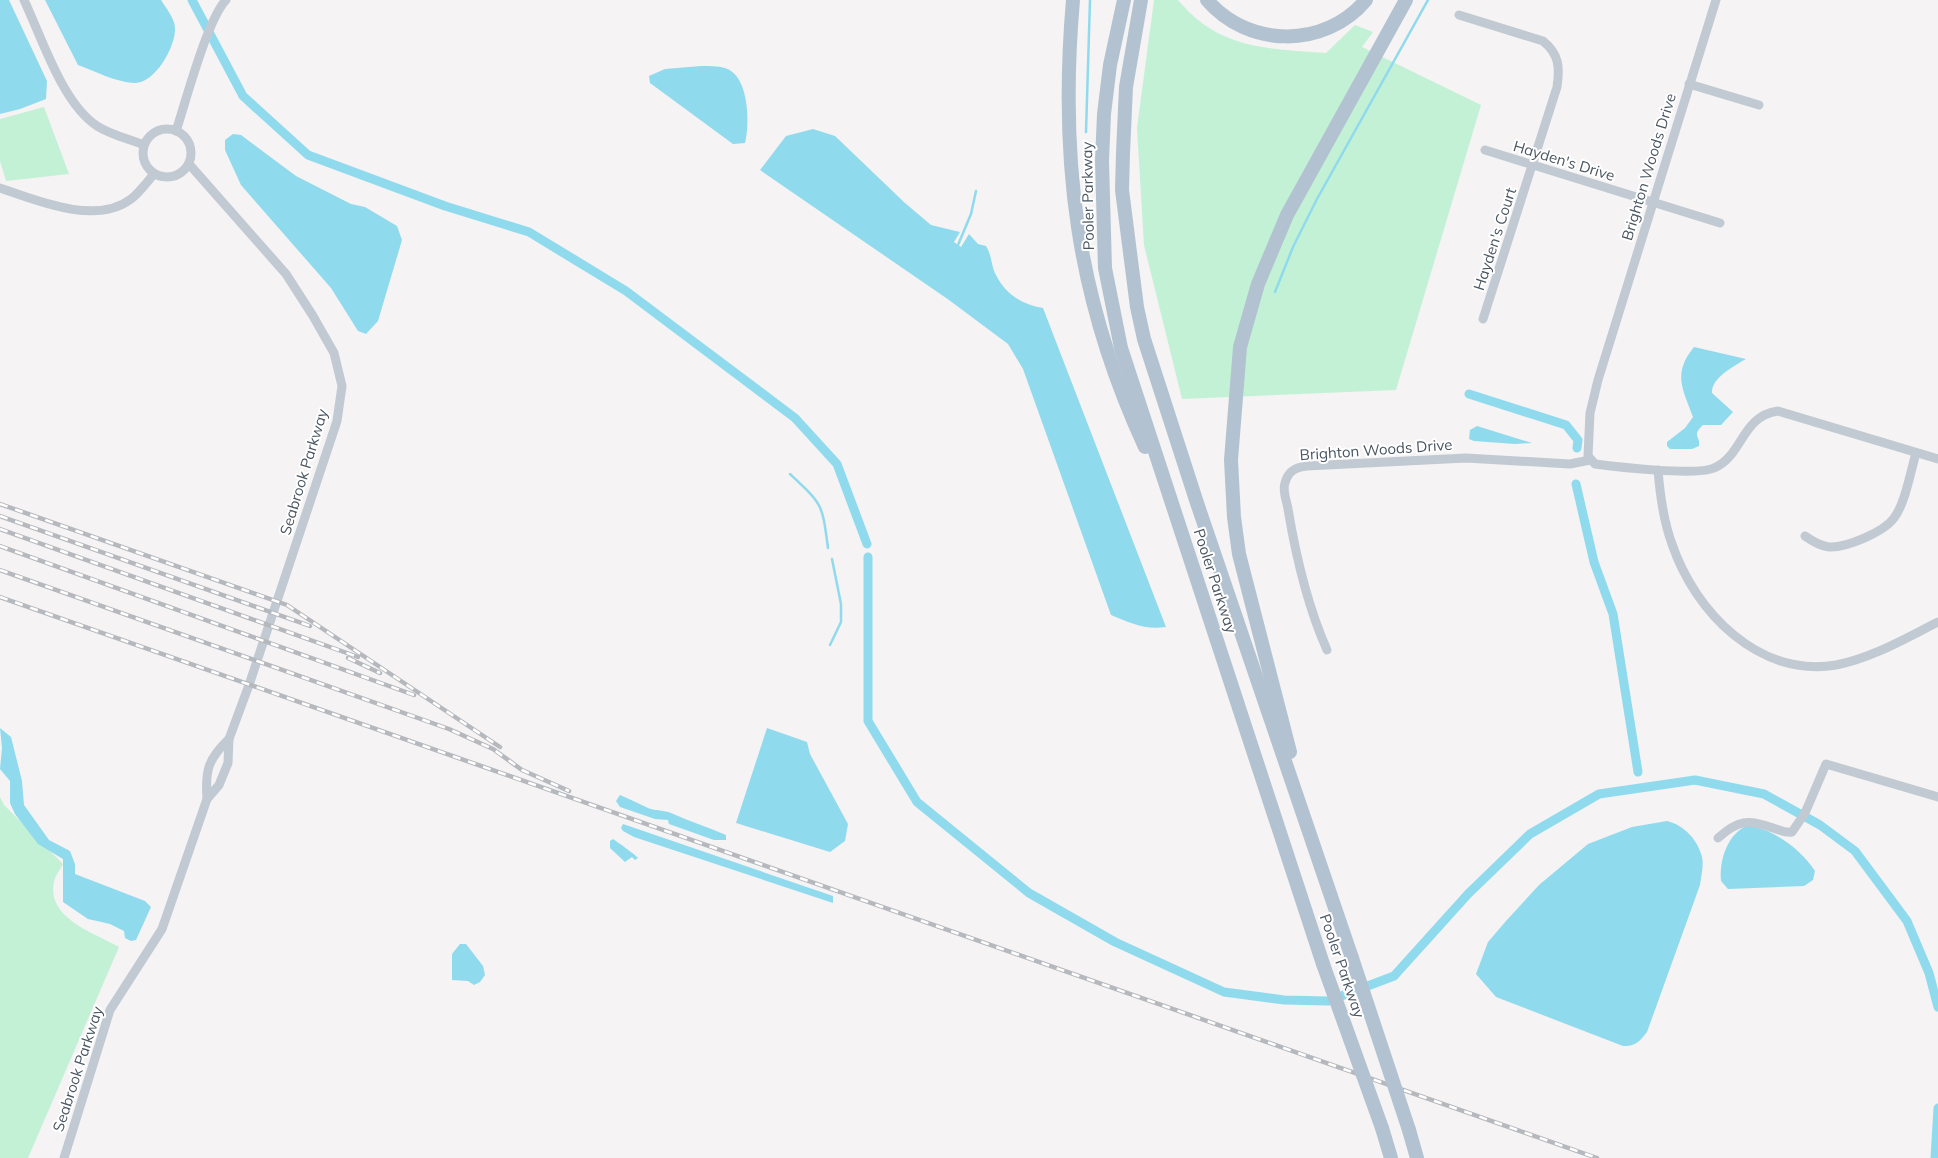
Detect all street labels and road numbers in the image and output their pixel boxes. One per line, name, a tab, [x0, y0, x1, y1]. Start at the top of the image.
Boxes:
street label: Brighton Woods Drive	[1617, 91, 1680, 243]
street label: Hayden's Drive	[1511, 136, 1617, 185]
street label: Pooler Parkway	[1077, 141, 1098, 251]
street label: Hayden's Court	[1469, 185, 1520, 293]
street label: Seabrook Parkway	[275, 407, 332, 537]
street label: Brighton Woods Drive	[1299, 435, 1453, 464]
street label: Pooler Parkway	[1190, 526, 1241, 636]
street label: Pooler Parkway	[1316, 911, 1369, 1020]
street label: Seabrook Parkway	[48, 1004, 107, 1134]

